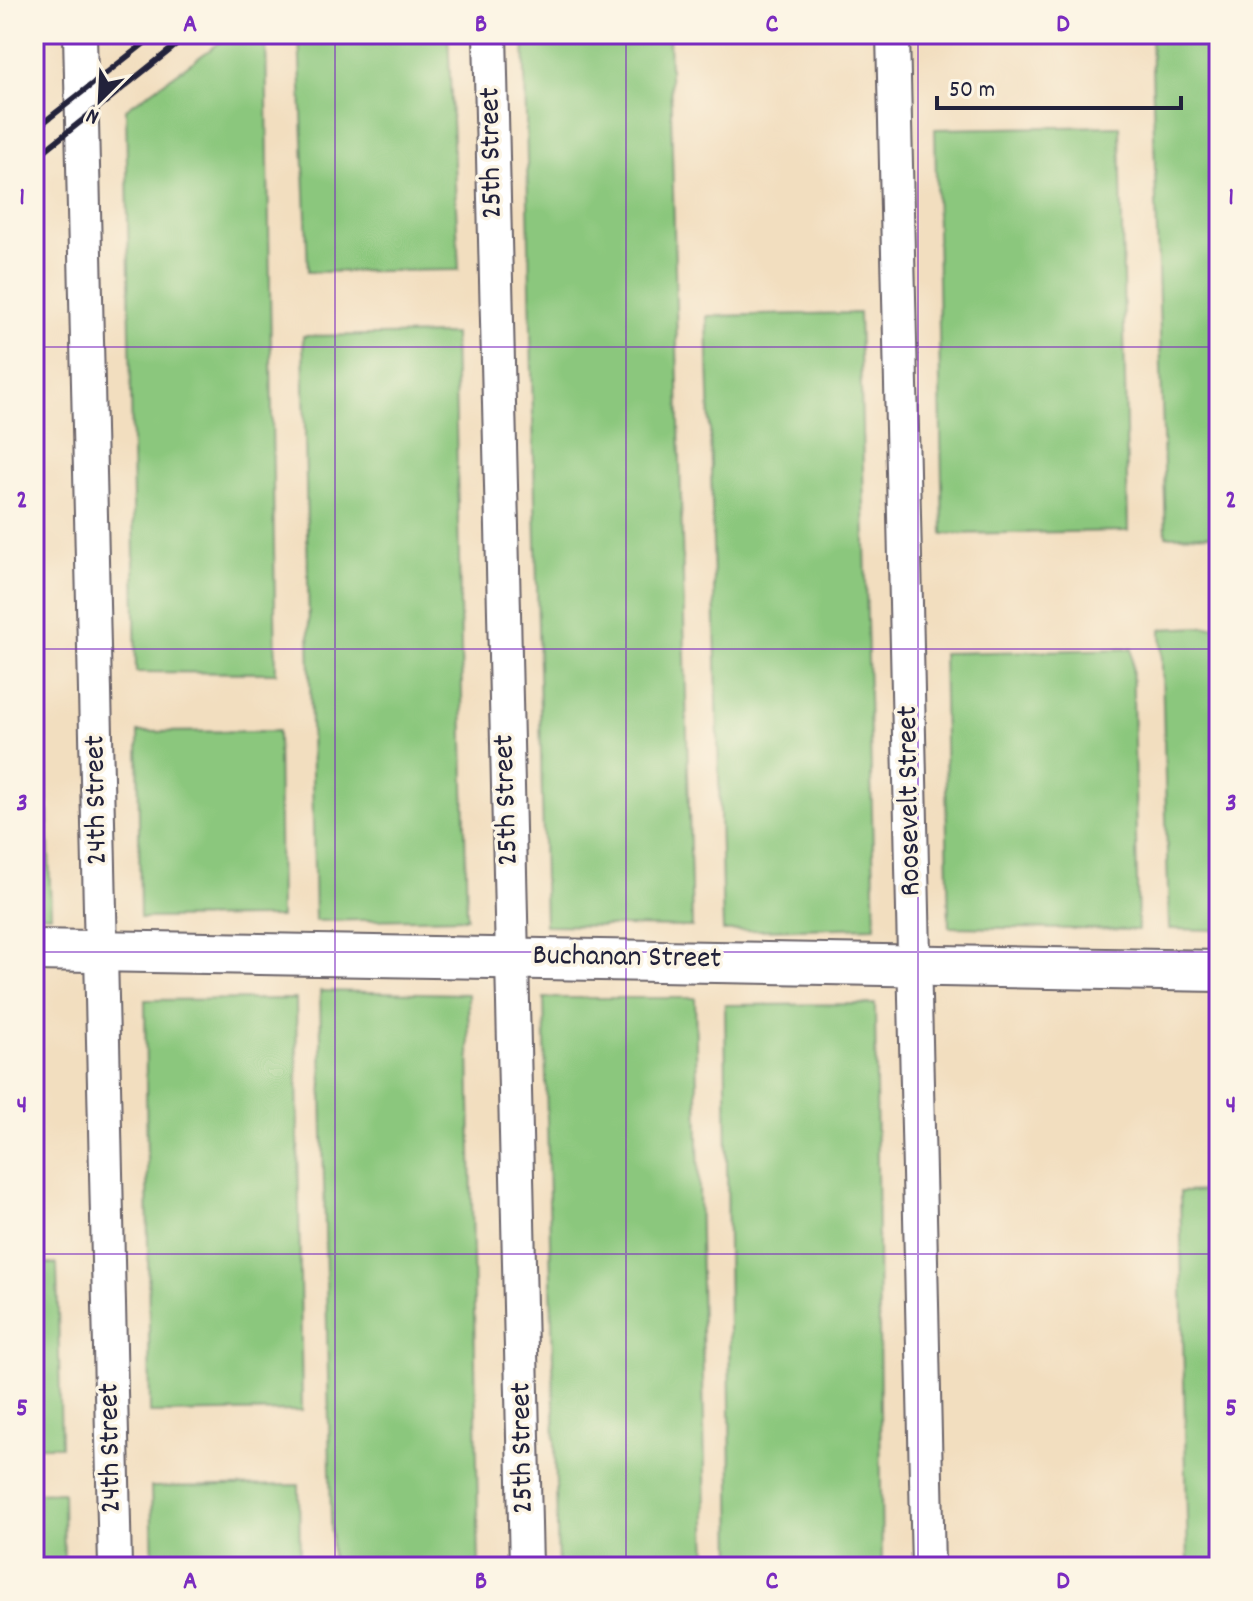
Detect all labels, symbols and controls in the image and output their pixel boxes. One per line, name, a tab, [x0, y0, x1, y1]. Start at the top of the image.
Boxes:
text: A	[183, 7, 197, 44]
text: B	[475, 7, 487, 44]
text: C	[766, 7, 779, 44]
text: D	[1056, 7, 1070, 44]
north arrow	[60, 60, 140, 140]
scale bar	[937, 60, 1181, 110]
text: 50 m	[949, 74, 995, 108]
street label: 25th Street	[470, 87, 516, 219]
text: N	[82, 99, 105, 131]
text: 1	[19, 180, 25, 217]
text: 1	[1228, 180, 1234, 217]
text: 2	[16, 483, 28, 520]
text: 2	[1225, 483, 1237, 520]
street label: Roosevelt Street	[888, 705, 934, 897]
street label: 25th Street	[484, 733, 532, 867]
street label: 24th Street	[75, 735, 121, 865]
text: 3	[16, 786, 28, 823]
text: 3	[1225, 786, 1237, 823]
street label: Buchanan Street	[532, 936, 722, 982]
text: 4	[17, 1088, 27, 1125]
text: 4	[1226, 1088, 1236, 1125]
street label: 25th Street	[501, 1382, 547, 1514]
street label: 24th Street	[89, 1383, 135, 1513]
text: 5	[16, 1391, 28, 1428]
text: 5	[1225, 1391, 1237, 1428]
text: A	[183, 1564, 197, 1601]
text: B	[475, 1564, 487, 1601]
text: C	[766, 1564, 779, 1601]
text: D	[1056, 1564, 1070, 1601]

